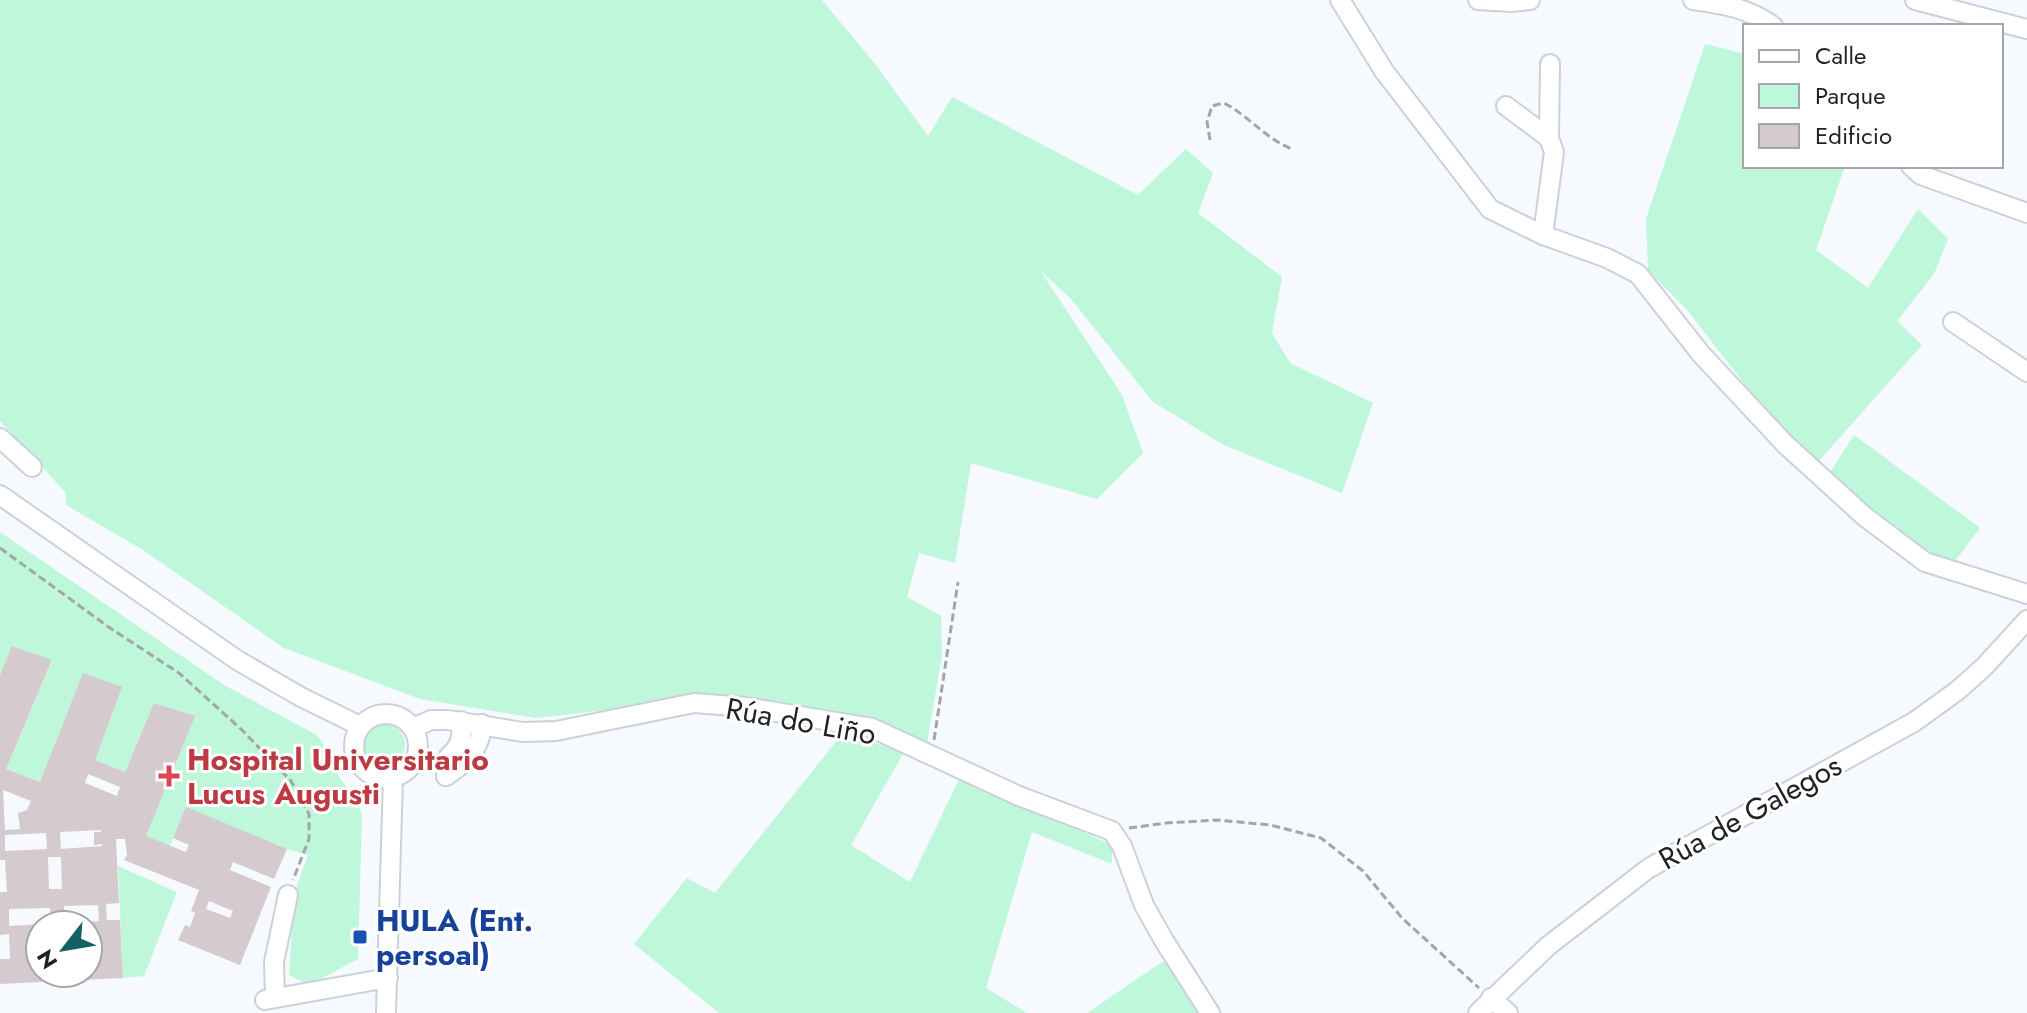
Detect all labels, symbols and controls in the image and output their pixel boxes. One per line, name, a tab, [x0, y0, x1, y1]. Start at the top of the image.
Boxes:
legend	[1743, 24, 2003, 168]
text: Calle	[1815, 38, 1866, 73]
text: Parque	[1815, 78, 1886, 113]
text: Edificio	[1815, 118, 1892, 153]
street label: Rúa do Liño	[722, 687, 880, 755]
place label: Hospital Universitario Lucus Augusti	[187, 738, 489, 815]
street label: Rúa de Galegos	[1651, 744, 1849, 880]
marker: Hospital Universitario Lucus Augusti	[158, 765, 180, 787]
place label: HULA (Ent. persoal)	[376, 899, 533, 976]
north arrow	[24, 909, 104, 989]
marker: HULA (Ent. persoal)	[351, 928, 369, 946]
text: N	[29, 944, 65, 975]

